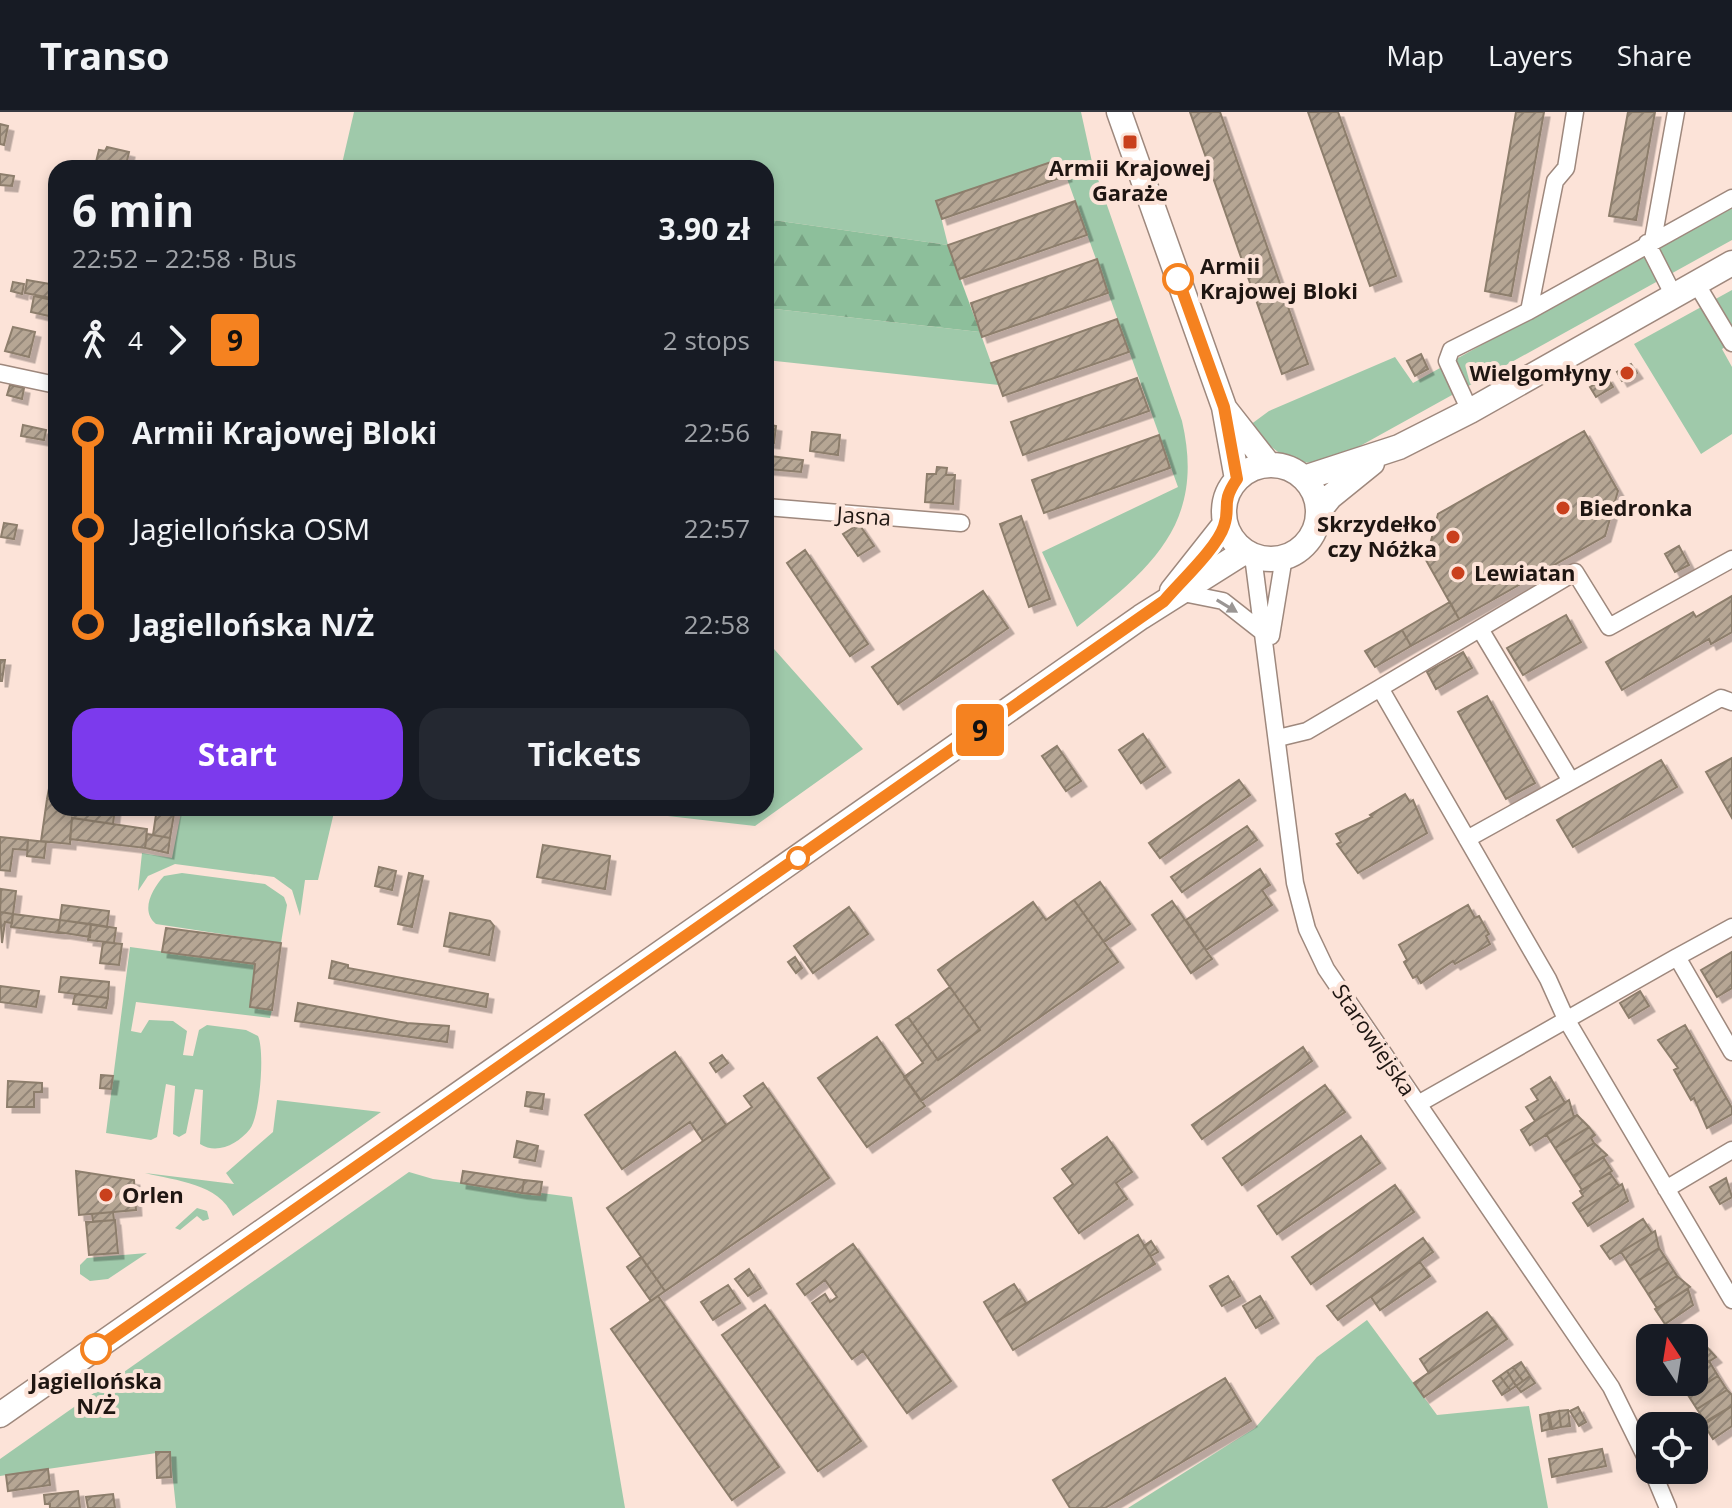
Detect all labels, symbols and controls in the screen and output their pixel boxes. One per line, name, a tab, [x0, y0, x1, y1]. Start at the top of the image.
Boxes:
text: Transo	[40, 29, 170, 81]
text: Map	[1386, 36, 1444, 74]
text: Layers	[1488, 36, 1573, 74]
text: Share	[1617, 36, 1692, 74]
marker: Armii Krajowej Garaże	[1121, 133, 1139, 151]
place label: Armii Krajowej Garaże	[1049, 152, 1211, 207]
text: 6 min	[72, 180, 194, 240]
text: 3.90 zł	[658, 208, 750, 249]
text: 22:52 – 22:58 · Bus	[72, 240, 297, 276]
place label: Armii Krajowej Bloki	[1200, 250, 1358, 305]
marker: Armii Krajowej Bloki	[1163, 264, 1193, 294]
icon: walk	[72, 318, 116, 362]
icon: forward	[155, 318, 199, 362]
text: 9	[227, 321, 243, 359]
text: 4	[128, 322, 143, 358]
text: 2 stops	[663, 322, 750, 358]
place label: Wielgomłyny	[1469, 357, 1611, 387]
marker: Wielgomłyny	[1618, 364, 1636, 382]
text: Armii Krajowej Bloki	[132, 412, 437, 453]
text: 22:56	[684, 414, 750, 450]
place label: Biedronka	[1579, 492, 1692, 522]
street label: Jasna	[834, 498, 892, 532]
marker: Biedronka	[1554, 499, 1572, 517]
text: Jagiellońska OSM	[132, 508, 370, 549]
place label: Skrzydełko czy Nóżka	[1317, 508, 1437, 563]
text: 22:57	[684, 510, 750, 546]
marker: Skrzydełko czy Nóżka	[1444, 528, 1462, 546]
place label: Lewiatan	[1474, 557, 1576, 587]
marker: Lewiatan	[1449, 564, 1467, 582]
one-way arrow	[1216, 598, 1239, 613]
text: Jagiellońska N/Ż	[132, 604, 374, 645]
text: 22:58	[684, 606, 750, 642]
line badge: 9	[954, 704, 1006, 756]
button: Start	[72, 708, 403, 800]
button: Tickets	[419, 708, 750, 800]
text: 9	[972, 711, 988, 749]
unlabelled marker	[787, 847, 809, 869]
street label: Starowiejska	[1326, 978, 1423, 1101]
place label: Orlen	[122, 1179, 184, 1209]
marker: Orlen	[97, 1186, 115, 1204]
north arrow	[1636, 1324, 1708, 1396]
map controls	[1636, 1324, 1708, 1484]
marker: Jagiellońska N/Ż	[81, 1334, 111, 1364]
place label: Jagiellońska N/Ż	[28, 1365, 162, 1420]
button: locate	[1636, 1412, 1708, 1484]

